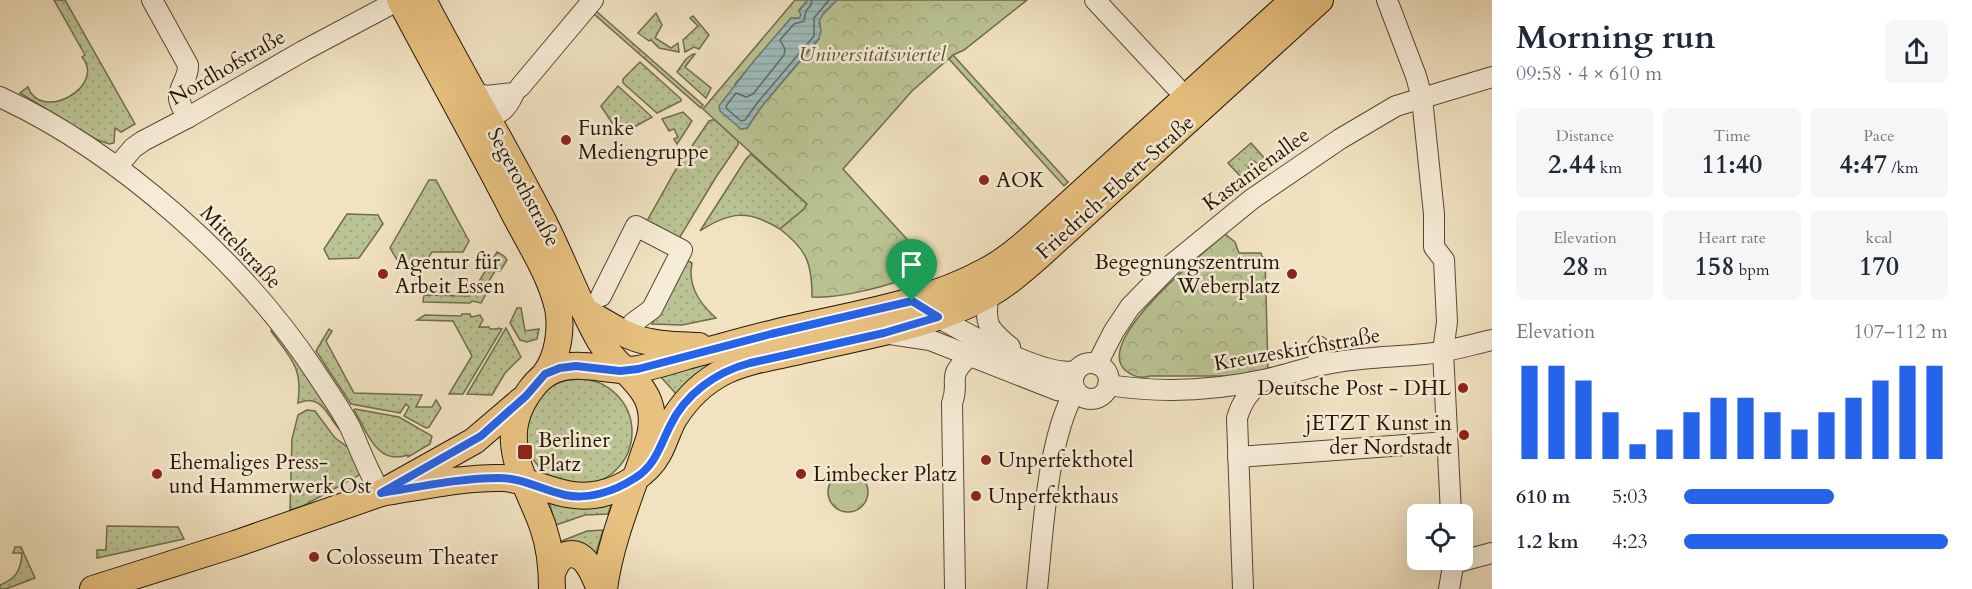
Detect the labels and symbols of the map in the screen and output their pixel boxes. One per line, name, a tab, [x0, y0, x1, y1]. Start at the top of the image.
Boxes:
street label: Nordhofstraße	[164, 22, 291, 112]
park label: Universitätsviertel	[798, 40, 947, 69]
street label: Friedrich-Ebert-Straße	[1030, 108, 1201, 266]
place label: Funke Mediengruppe	[578, 114, 709, 167]
street label: Kastanienallee	[1197, 121, 1316, 218]
street label: Segerothstraße	[480, 123, 567, 252]
marker: Funke Mediengruppe	[559, 133, 573, 147]
place label: AOK	[996, 166, 1045, 195]
marker: AOK	[977, 173, 991, 187]
street label: Mittelstraße	[193, 199, 288, 296]
pin	[886, 239, 937, 301]
place label: Agentur für Arbeit Essen	[395, 248, 505, 301]
place label: Begegnungszentrum Weberplatz	[1094, 248, 1281, 301]
marker: Agentur für Arbeit Essen	[376, 267, 390, 281]
marker: Begegnungszentrum Weberplatz	[1285, 267, 1299, 281]
street label: Kreuzeskirchstraße	[1212, 321, 1383, 378]
place label: Deutsche Post - DHL	[1258, 374, 1451, 403]
marker: Deutsche Post - DHL	[1456, 381, 1470, 395]
place label: jETZT Kunst in der Nordstadt	[1302, 409, 1452, 462]
place label: Berliner Platz	[538, 426, 610, 479]
marker: jETZT Kunst in der Nordstadt	[1457, 428, 1471, 442]
marker: Berliner Platz	[516, 443, 534, 461]
place label: Unperfekthotel	[998, 446, 1134, 475]
place label: Ehemaliges Press- und Hammerwerk Ost	[169, 448, 372, 501]
marker: Unperfekthotel	[979, 453, 993, 467]
place label: Limbecker Platz	[813, 460, 957, 489]
marker: Ehemaliges Press- und Hammerwerk Ost	[150, 467, 164, 481]
marker: Limbecker Platz	[794, 467, 808, 481]
place label: Unperfekthaus	[988, 482, 1118, 511]
marker: Unperfekthaus	[969, 489, 983, 503]
place label: Colosseum Theater	[326, 543, 498, 572]
marker: Colosseum Theater	[307, 550, 321, 564]

